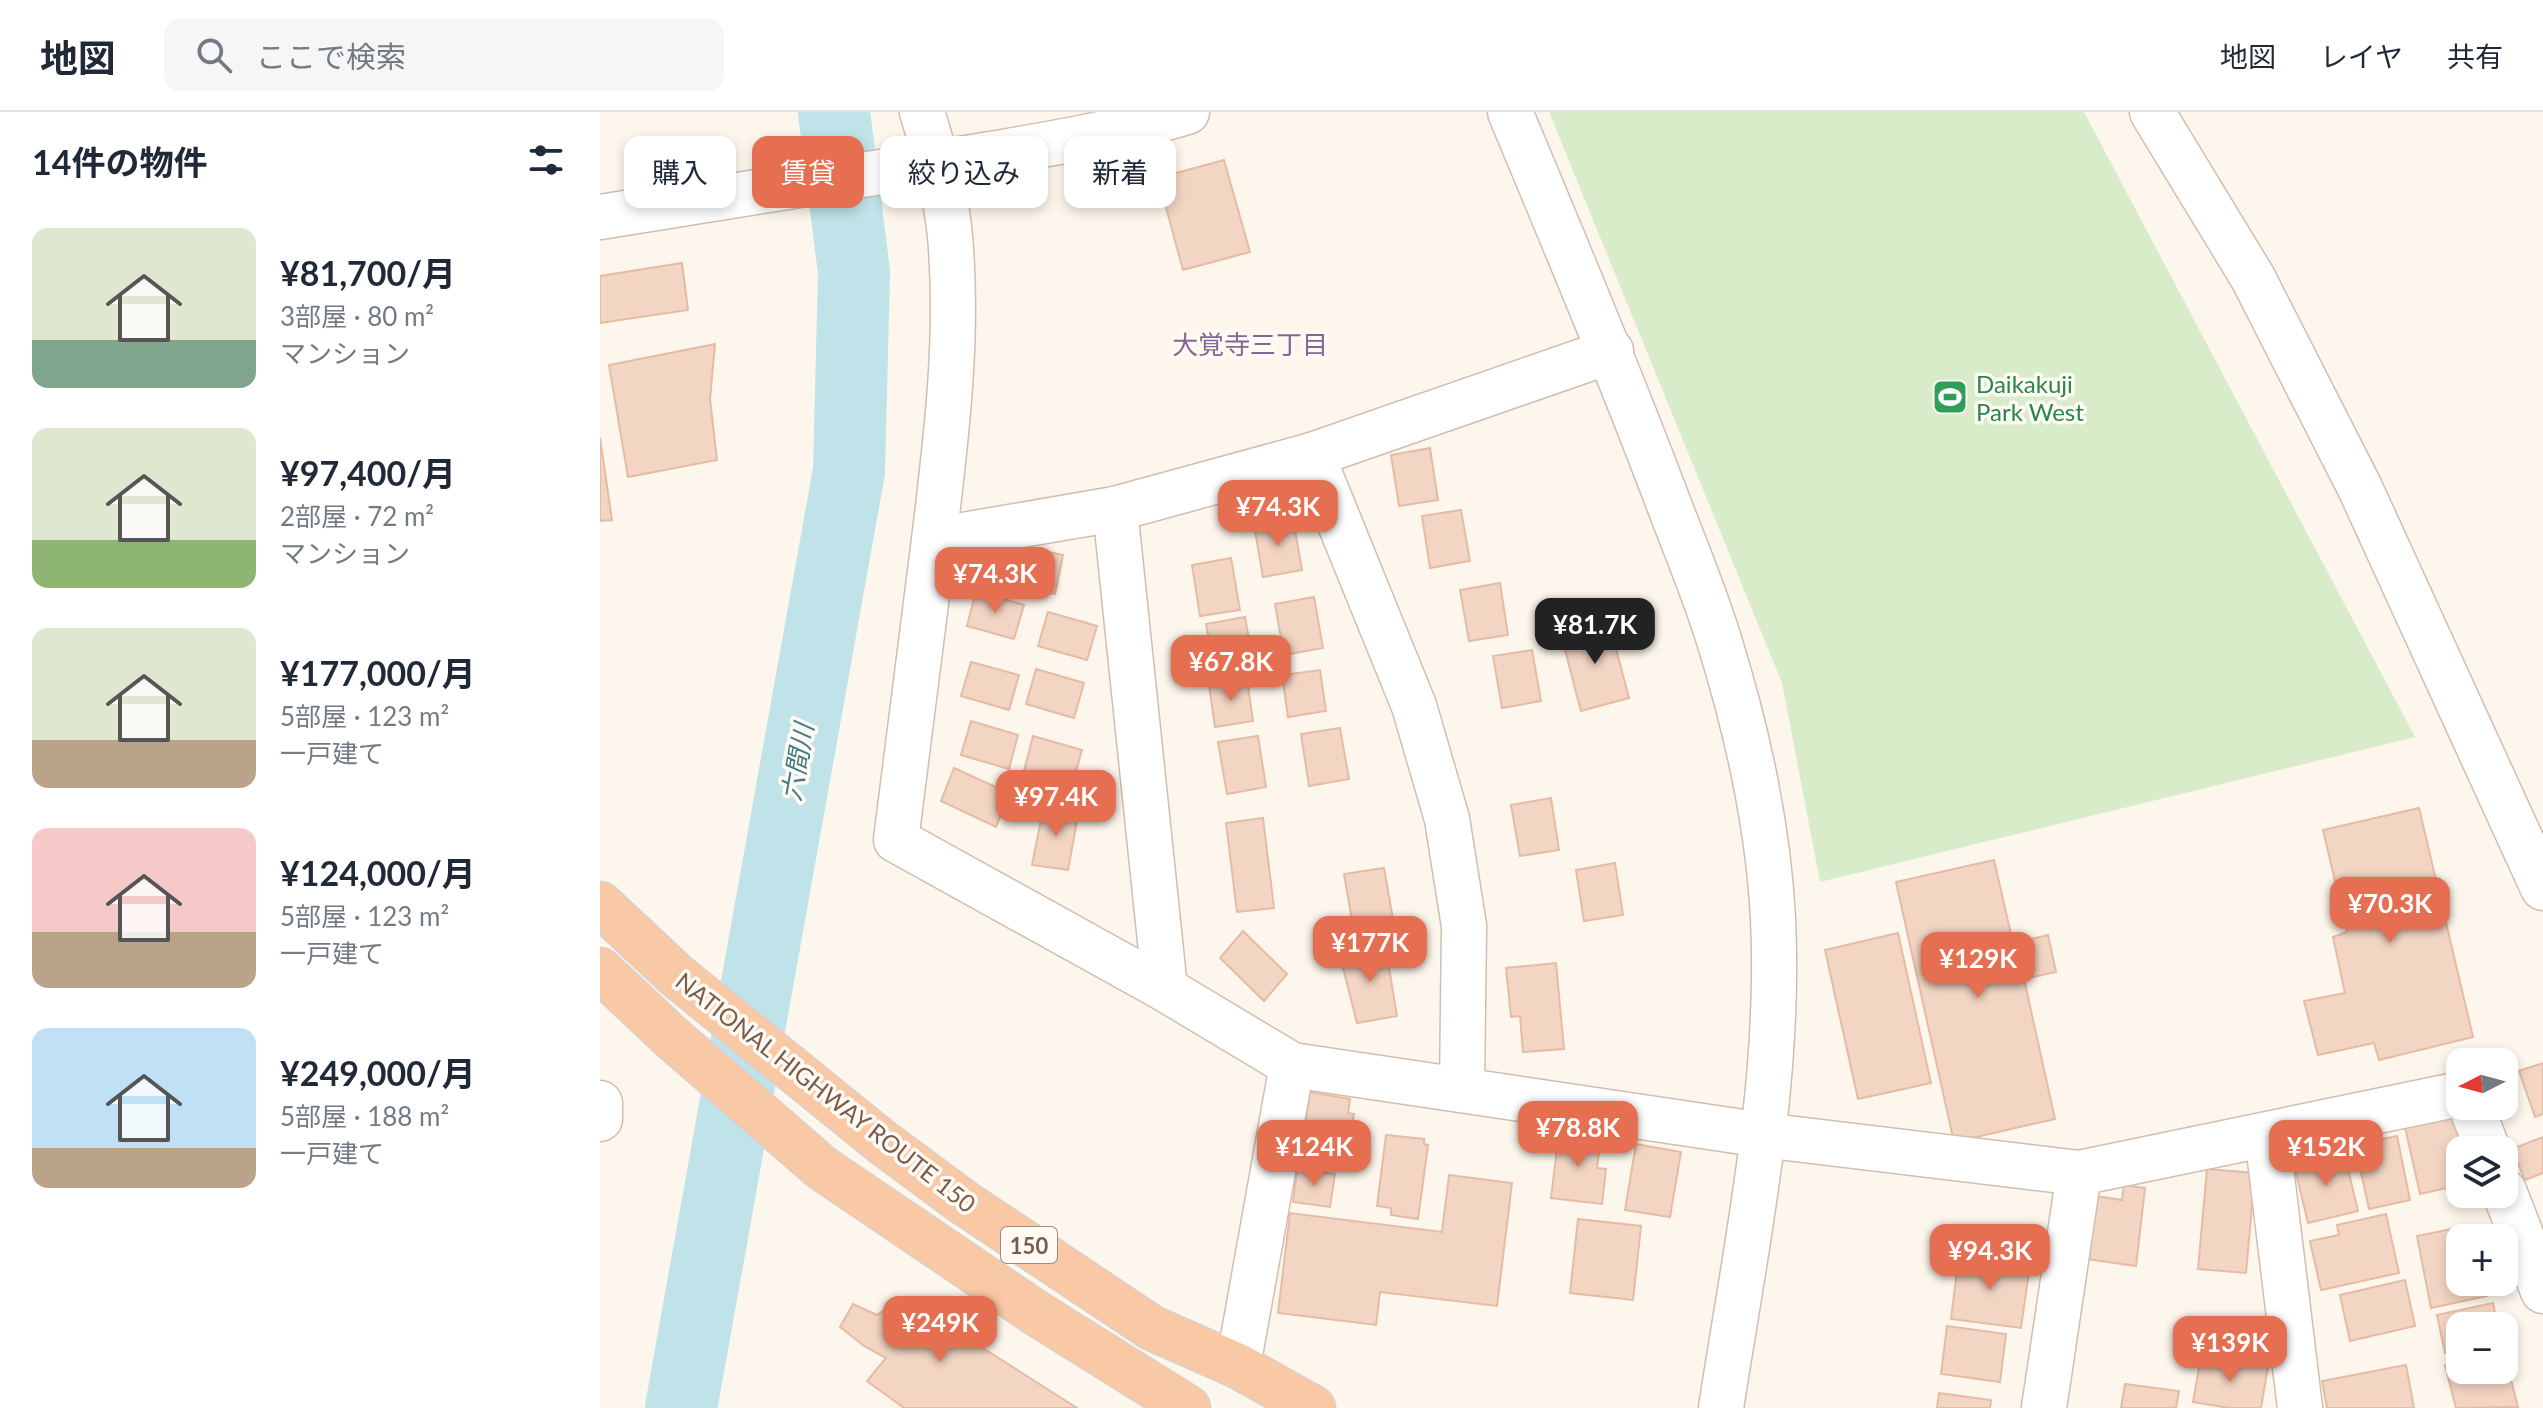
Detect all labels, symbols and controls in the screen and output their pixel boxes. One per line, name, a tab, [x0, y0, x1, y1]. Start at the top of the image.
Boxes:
search box	[164, 19, 724, 91]
icon: search	[192, 33, 236, 77]
text: 地図	[40, 34, 116, 80]
text: ここで検索	[256, 38, 406, 74]
text: 地図	[2220, 39, 2276, 73]
text: レイヤ	[2320, 39, 2403, 73]
text: 共有	[2447, 39, 2503, 73]
chip: 購入	[624, 136, 736, 208]
chip: 賃貸	[752, 136, 864, 208]
chip: 絞り込み	[880, 136, 1048, 208]
chip: 新着	[1064, 136, 1176, 208]
icon: filters	[524, 138, 568, 182]
text: 14件の物件	[32, 141, 207, 182]
text: ¥81,700/月	[280, 252, 456, 293]
icon: home	[96, 260, 192, 356]
text: 3部屋 · 80 m²	[280, 300, 434, 332]
district label: 大覚寺三丁目	[1172, 328, 1328, 360]
text: マンション	[280, 337, 410, 369]
place label: Daikakuji Park West	[1976, 369, 2084, 426]
sports icon: Daikakuji Park West	[1931, 378, 1969, 416]
text: ¥97,400/月	[280, 452, 456, 493]
icon: home	[96, 460, 192, 556]
pin: ¥74.3K	[1213, 480, 1343, 548]
text: ¥74.3K	[1236, 490, 1320, 522]
text: 2部屋 · 72 m²	[280, 500, 434, 532]
text: マンション	[280, 537, 410, 569]
pin: ¥74.3K	[930, 547, 1060, 615]
text: ¥74.3K	[953, 557, 1037, 589]
pin: ¥81.7K	[1530, 598, 1660, 666]
text: ¥81.7K	[1553, 608, 1637, 640]
pin: ¥67.8K	[1166, 635, 1296, 703]
text: ¥67.8K	[1189, 645, 1273, 677]
text: ¥177,000/月	[280, 652, 476, 693]
icon: home	[96, 660, 192, 756]
text: 5部屋 · 123 m²	[280, 700, 449, 732]
water label: 六間川	[774, 718, 820, 803]
text: 一戸建て	[280, 737, 384, 769]
pin: ¥97.4K	[991, 770, 1121, 838]
text: ¥97.4K	[1014, 780, 1098, 812]
text: ¥124,000/月	[280, 852, 476, 893]
icon: home	[96, 860, 192, 956]
pin: ¥70.3K	[2325, 877, 2455, 945]
text: ¥70.3K	[2348, 887, 2432, 919]
text: 5部屋 · 123 m²	[280, 900, 449, 932]
pin: ¥177K	[1314, 916, 1426, 984]
text: ¥177K	[1331, 926, 1409, 958]
pin: ¥129K	[1922, 932, 2034, 1000]
text: 一戸建て	[280, 937, 384, 969]
text: ¥129K	[1939, 942, 2017, 974]
street label: NATIONAL HIGHWAY ROUTE 150	[670, 966, 982, 1218]
north arrow	[2446, 1048, 2518, 1120]
map controls	[2446, 1048, 2518, 1384]
text: ¥249,000/月	[280, 1052, 476, 1093]
icon: home	[96, 1060, 192, 1156]
text: 5部屋 · 188 m²	[280, 1100, 449, 1132]
pin: ¥78.8K	[1513, 1101, 1643, 1169]
text: ¥78.8K	[1536, 1111, 1620, 1143]
pin: ¥124K	[1258, 1120, 1370, 1188]
pin: ¥152K	[2270, 1120, 2382, 1188]
text: ¥124K	[1275, 1130, 1353, 1162]
text: ¥152K	[2287, 1130, 2365, 1162]
button: layers	[2446, 1136, 2518, 1208]
text: 一戸建て	[280, 1137, 384, 1169]
pin: ¥94.3K	[1925, 1224, 2055, 1292]
button: +	[2446, 1224, 2518, 1296]
road number: 150	[1001, 1227, 1057, 1263]
text: ¥94.3K	[1948, 1234, 2032, 1266]
pin: ¥249K	[884, 1296, 996, 1364]
text: ¥249K	[901, 1306, 979, 1338]
button: −	[2446, 1312, 2518, 1384]
pin: ¥139K	[2174, 1316, 2286, 1384]
text: ¥139K	[2191, 1326, 2269, 1358]

